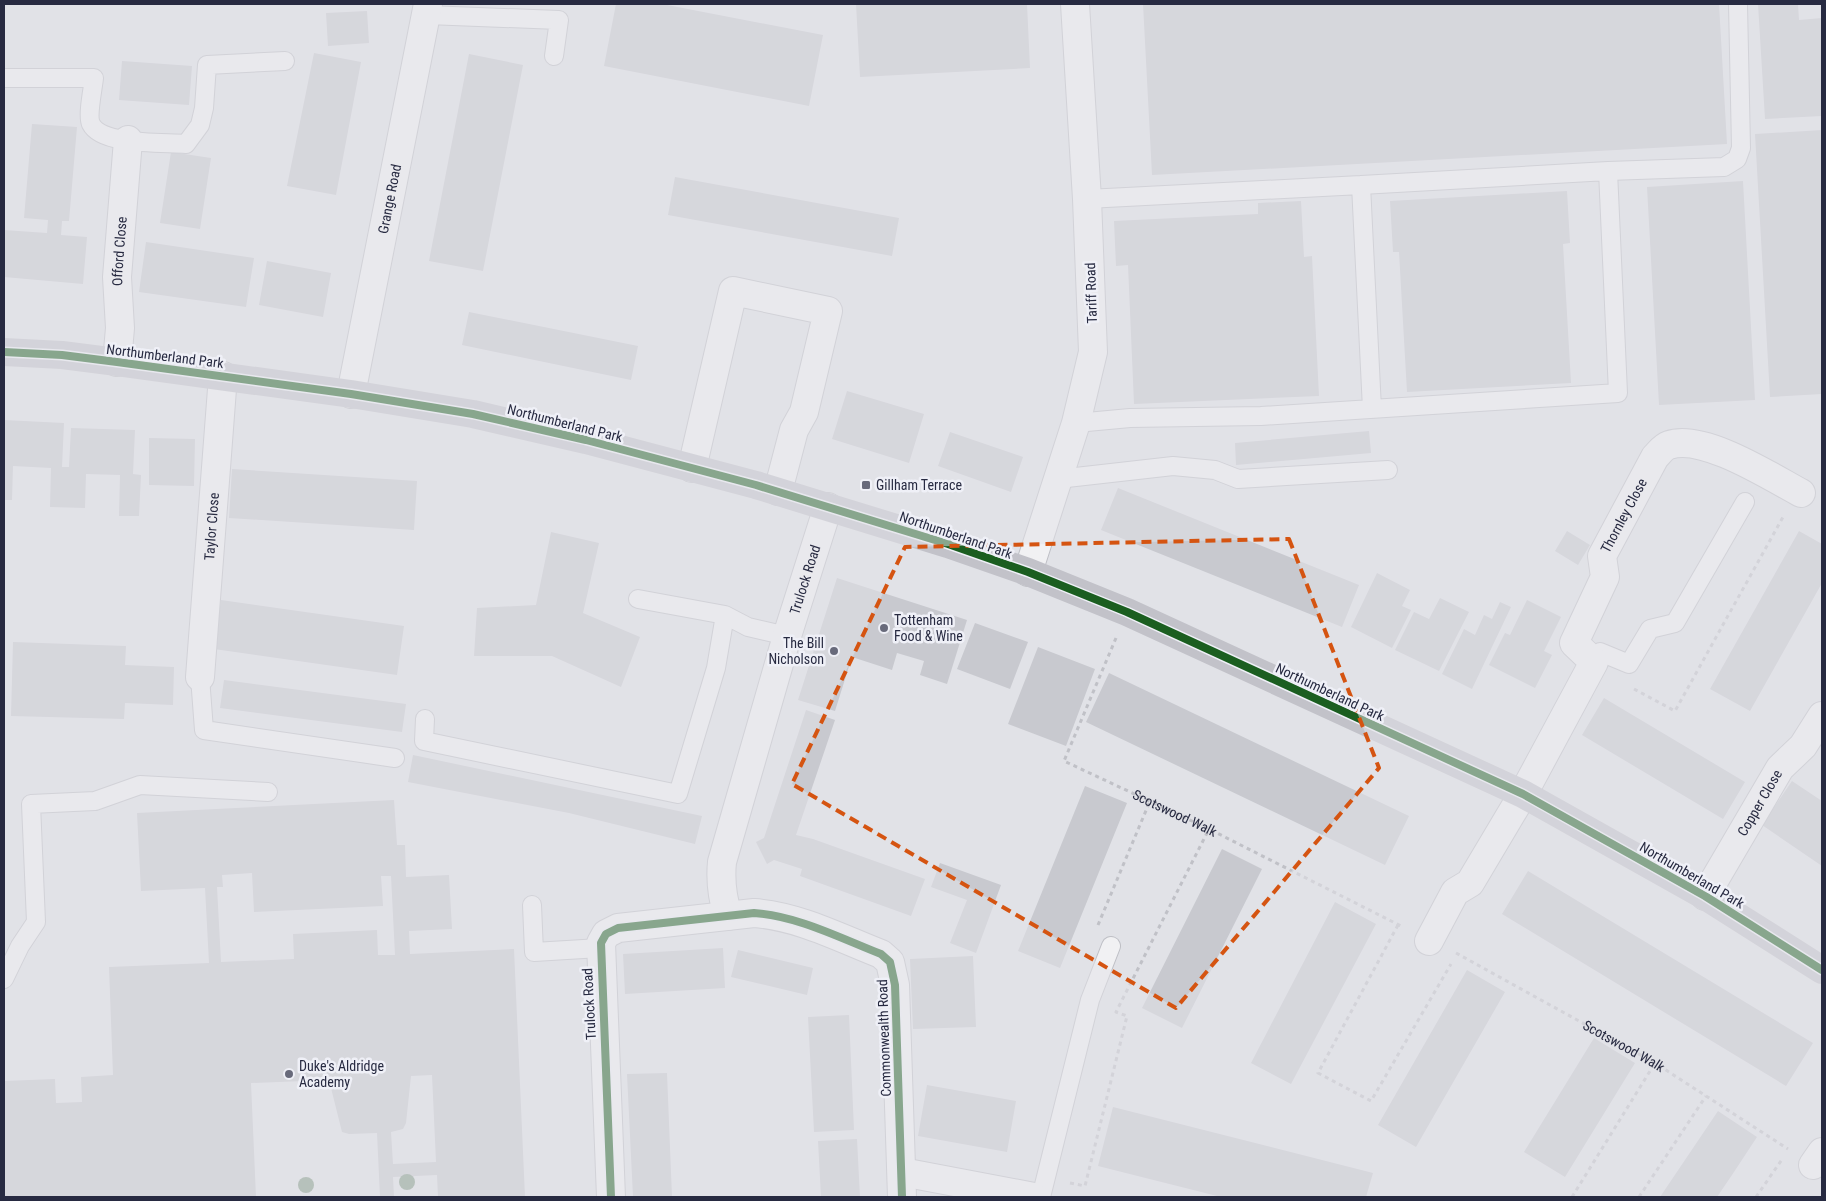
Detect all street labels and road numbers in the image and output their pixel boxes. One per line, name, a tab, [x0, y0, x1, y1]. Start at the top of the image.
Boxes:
street label: Grange Road	[375, 163, 404, 235]
street label: Offord Close	[109, 215, 130, 287]
street label: Tariff Road	[1082, 262, 1100, 324]
street label: Northumberland Park	[105, 341, 225, 371]
street label: Northumberland Park	[506, 401, 625, 445]
street label: Thornley Close	[1597, 475, 1650, 556]
street label: Taylor Close	[201, 492, 222, 561]
street label: Northumberland Park	[898, 508, 1015, 562]
street label: Trulock Road	[786, 543, 823, 617]
street label: Northumberland Park	[1273, 660, 1388, 724]
street label: Copper Close	[1734, 766, 1785, 839]
street label: Scotswood Walk	[1130, 786, 1220, 840]
street label: Northumberland Park	[1637, 839, 1748, 912]
street label: Trulock Road	[579, 968, 599, 1040]
street label: Commonwealth Road	[874, 979, 894, 1097]
street label: Scotswood Walk	[1580, 1017, 1669, 1076]

